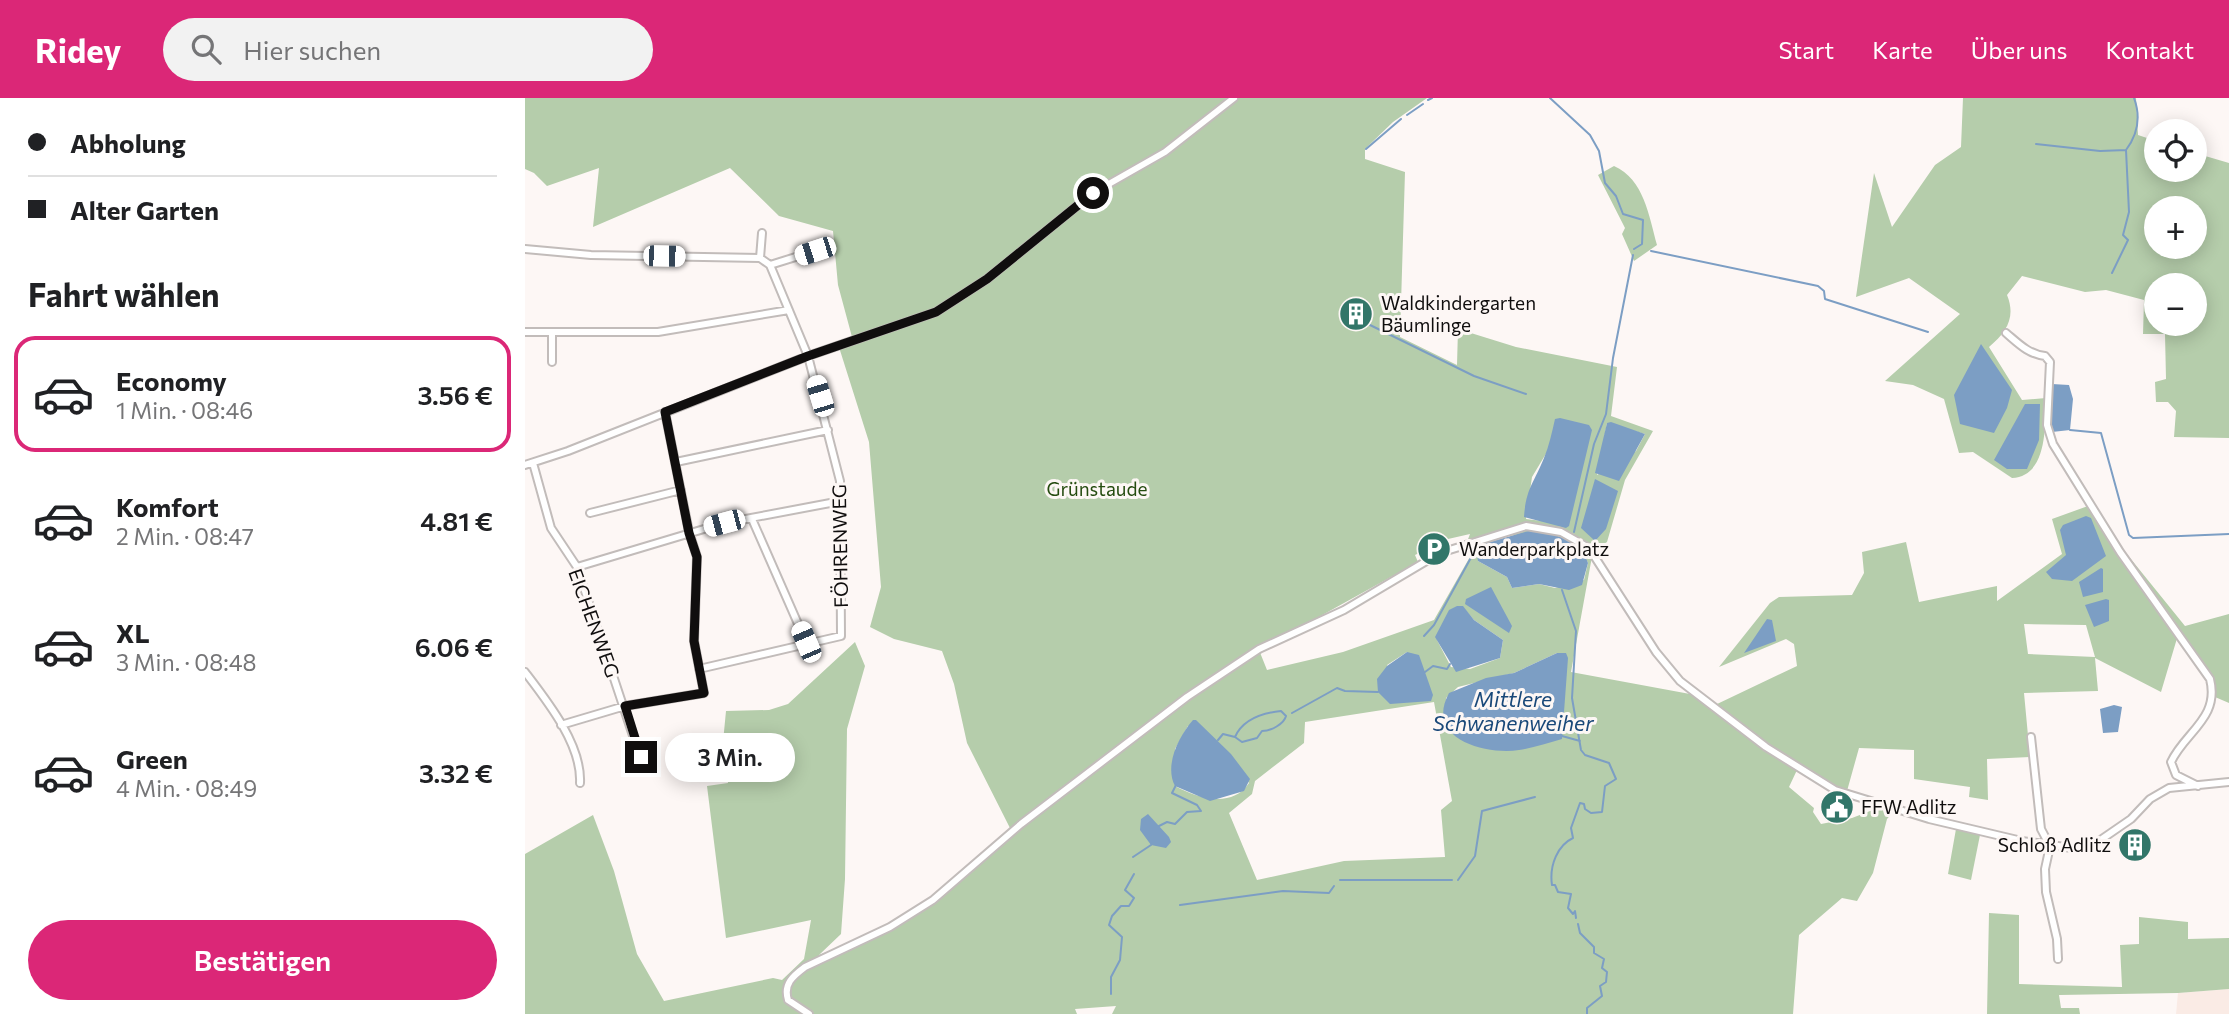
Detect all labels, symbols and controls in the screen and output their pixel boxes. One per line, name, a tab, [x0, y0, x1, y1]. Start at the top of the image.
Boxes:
search box	[163, 18, 653, 81]
text: Ridey	[35, 29, 121, 70]
icon: search	[187, 30, 225, 68]
text: Hier suchen	[243, 34, 381, 65]
text: Start	[1779, 35, 1834, 64]
text: Karte	[1872, 35, 1933, 64]
text: Über uns	[1971, 35, 2067, 64]
text: Kontakt	[2105, 35, 2194, 64]
map controls	[2144, 119, 2207, 336]
button: locate	[2144, 119, 2207, 182]
text: Abholung	[70, 127, 186, 158]
route start	[1077, 177, 1109, 209]
text: Alter Garten	[70, 194, 219, 225]
button: +	[2144, 196, 2207, 259]
car	[792, 235, 839, 267]
car	[643, 245, 686, 267]
button: −	[2144, 273, 2207, 336]
text: Fahrt wählen	[28, 274, 220, 314]
place label: Waldkindergarten Bäumlinge	[1381, 291, 1536, 336]
building icon: Waldkindergarten Bäumlinge	[1337, 295, 1375, 333]
icon: car	[32, 363, 95, 426]
text: Economy	[116, 365, 227, 396]
car	[804, 373, 837, 419]
text: 3.56 €	[417, 379, 493, 410]
text: 1 Min. · 08:46	[116, 396, 253, 424]
park label: Grünstaude	[1047, 477, 1147, 500]
street label: FÖHRENWEG	[827, 484, 852, 608]
icon: car	[32, 489, 95, 552]
text: Komfort	[116, 491, 219, 522]
text: 4.81 €	[420, 505, 493, 536]
car	[701, 507, 748, 539]
text: 2 Min. · 08:47	[116, 522, 254, 550]
parking icon: Wanderparkplatz	[1415, 530, 1453, 568]
place label: Wanderparkplatz	[1459, 537, 1609, 560]
street label: EICHENWEG	[564, 565, 625, 680]
icon: car	[32, 615, 95, 678]
text: XL	[116, 617, 150, 648]
car	[789, 619, 824, 665]
text: 6.06 €	[415, 631, 493, 662]
text: 3 Min. · 08:48	[116, 648, 256, 676]
water label: Mittlere Schwanenweiher	[1432, 686, 1594, 735]
callout: 3 Min.	[665, 732, 795, 782]
icon: car	[32, 741, 95, 804]
route end	[625, 741, 657, 773]
text: Green	[116, 743, 188, 774]
text: 3 Min.	[697, 743, 763, 771]
text: 3.32 €	[419, 757, 493, 788]
text: 4 Min. · 08:49	[116, 774, 257, 802]
public building icon: FFW Adlitz	[1818, 788, 1856, 826]
place label: FFW Adlitz	[1861, 795, 1956, 818]
building icon: Schloß Adlitz	[2116, 826, 2154, 864]
place label: Schloß Adlitz	[1998, 833, 2111, 856]
button: Bestätigen	[28, 920, 497, 1000]

